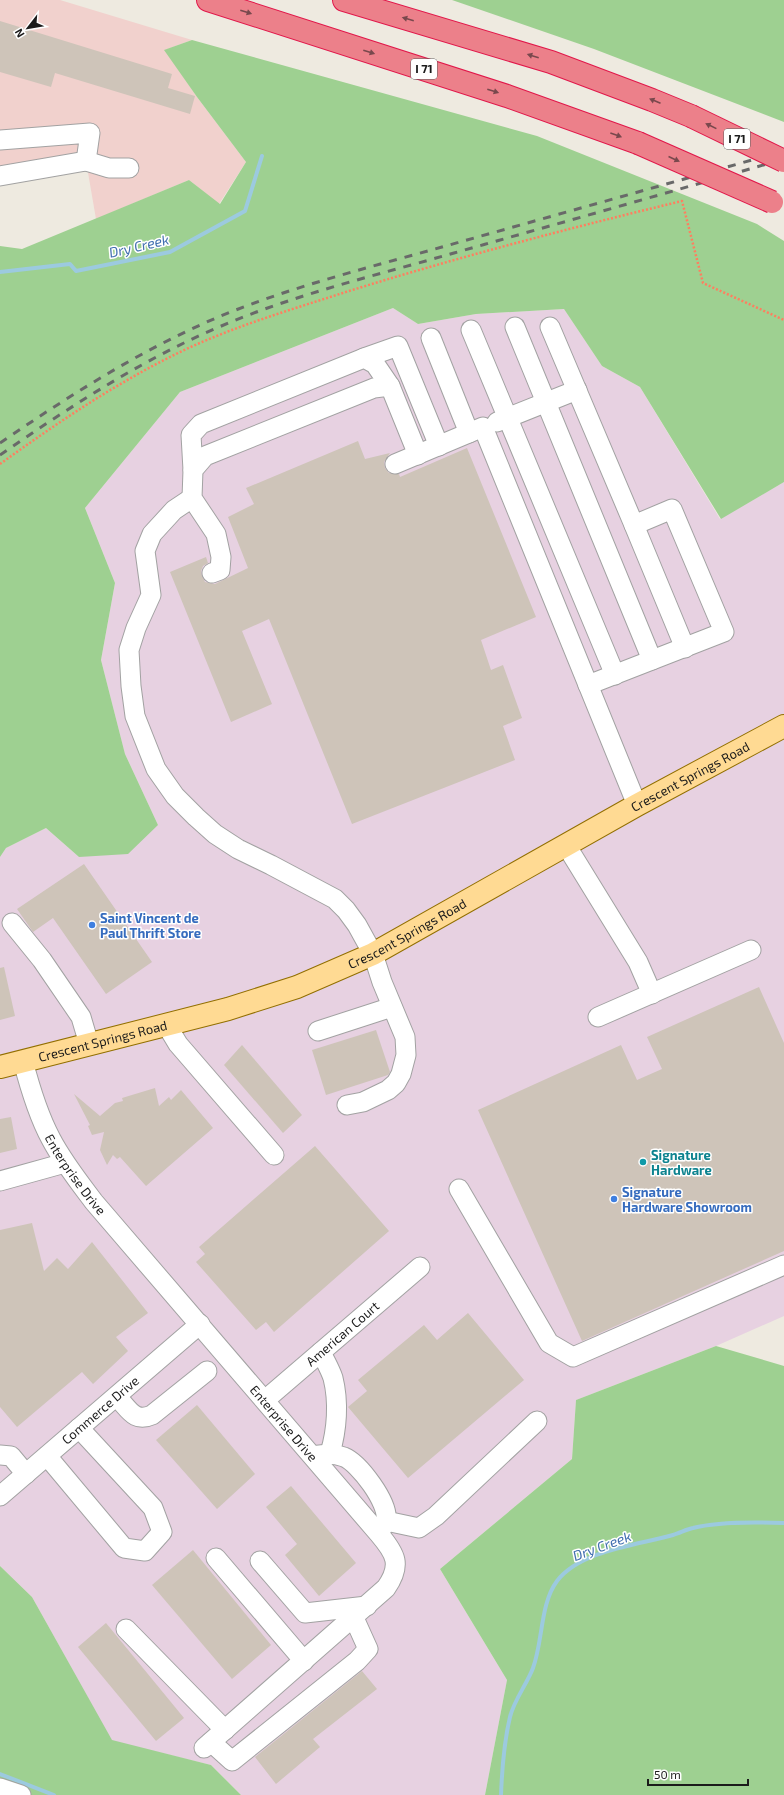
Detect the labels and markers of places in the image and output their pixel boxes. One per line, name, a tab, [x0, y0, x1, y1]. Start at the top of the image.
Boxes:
place label: Saint Vincent de Paul Thrift Store	[100, 910, 201, 941]
marker: Saint Vincent de Paul Thrift Store	[87, 920, 97, 930]
place label: Signature Hardware	[651, 1147, 712, 1178]
marker: Signature Hardware	[638, 1157, 648, 1167]
place label: Signature Hardware Showroom	[622, 1184, 752, 1215]
marker: Signature Hardware Showroom	[609, 1194, 619, 1204]

